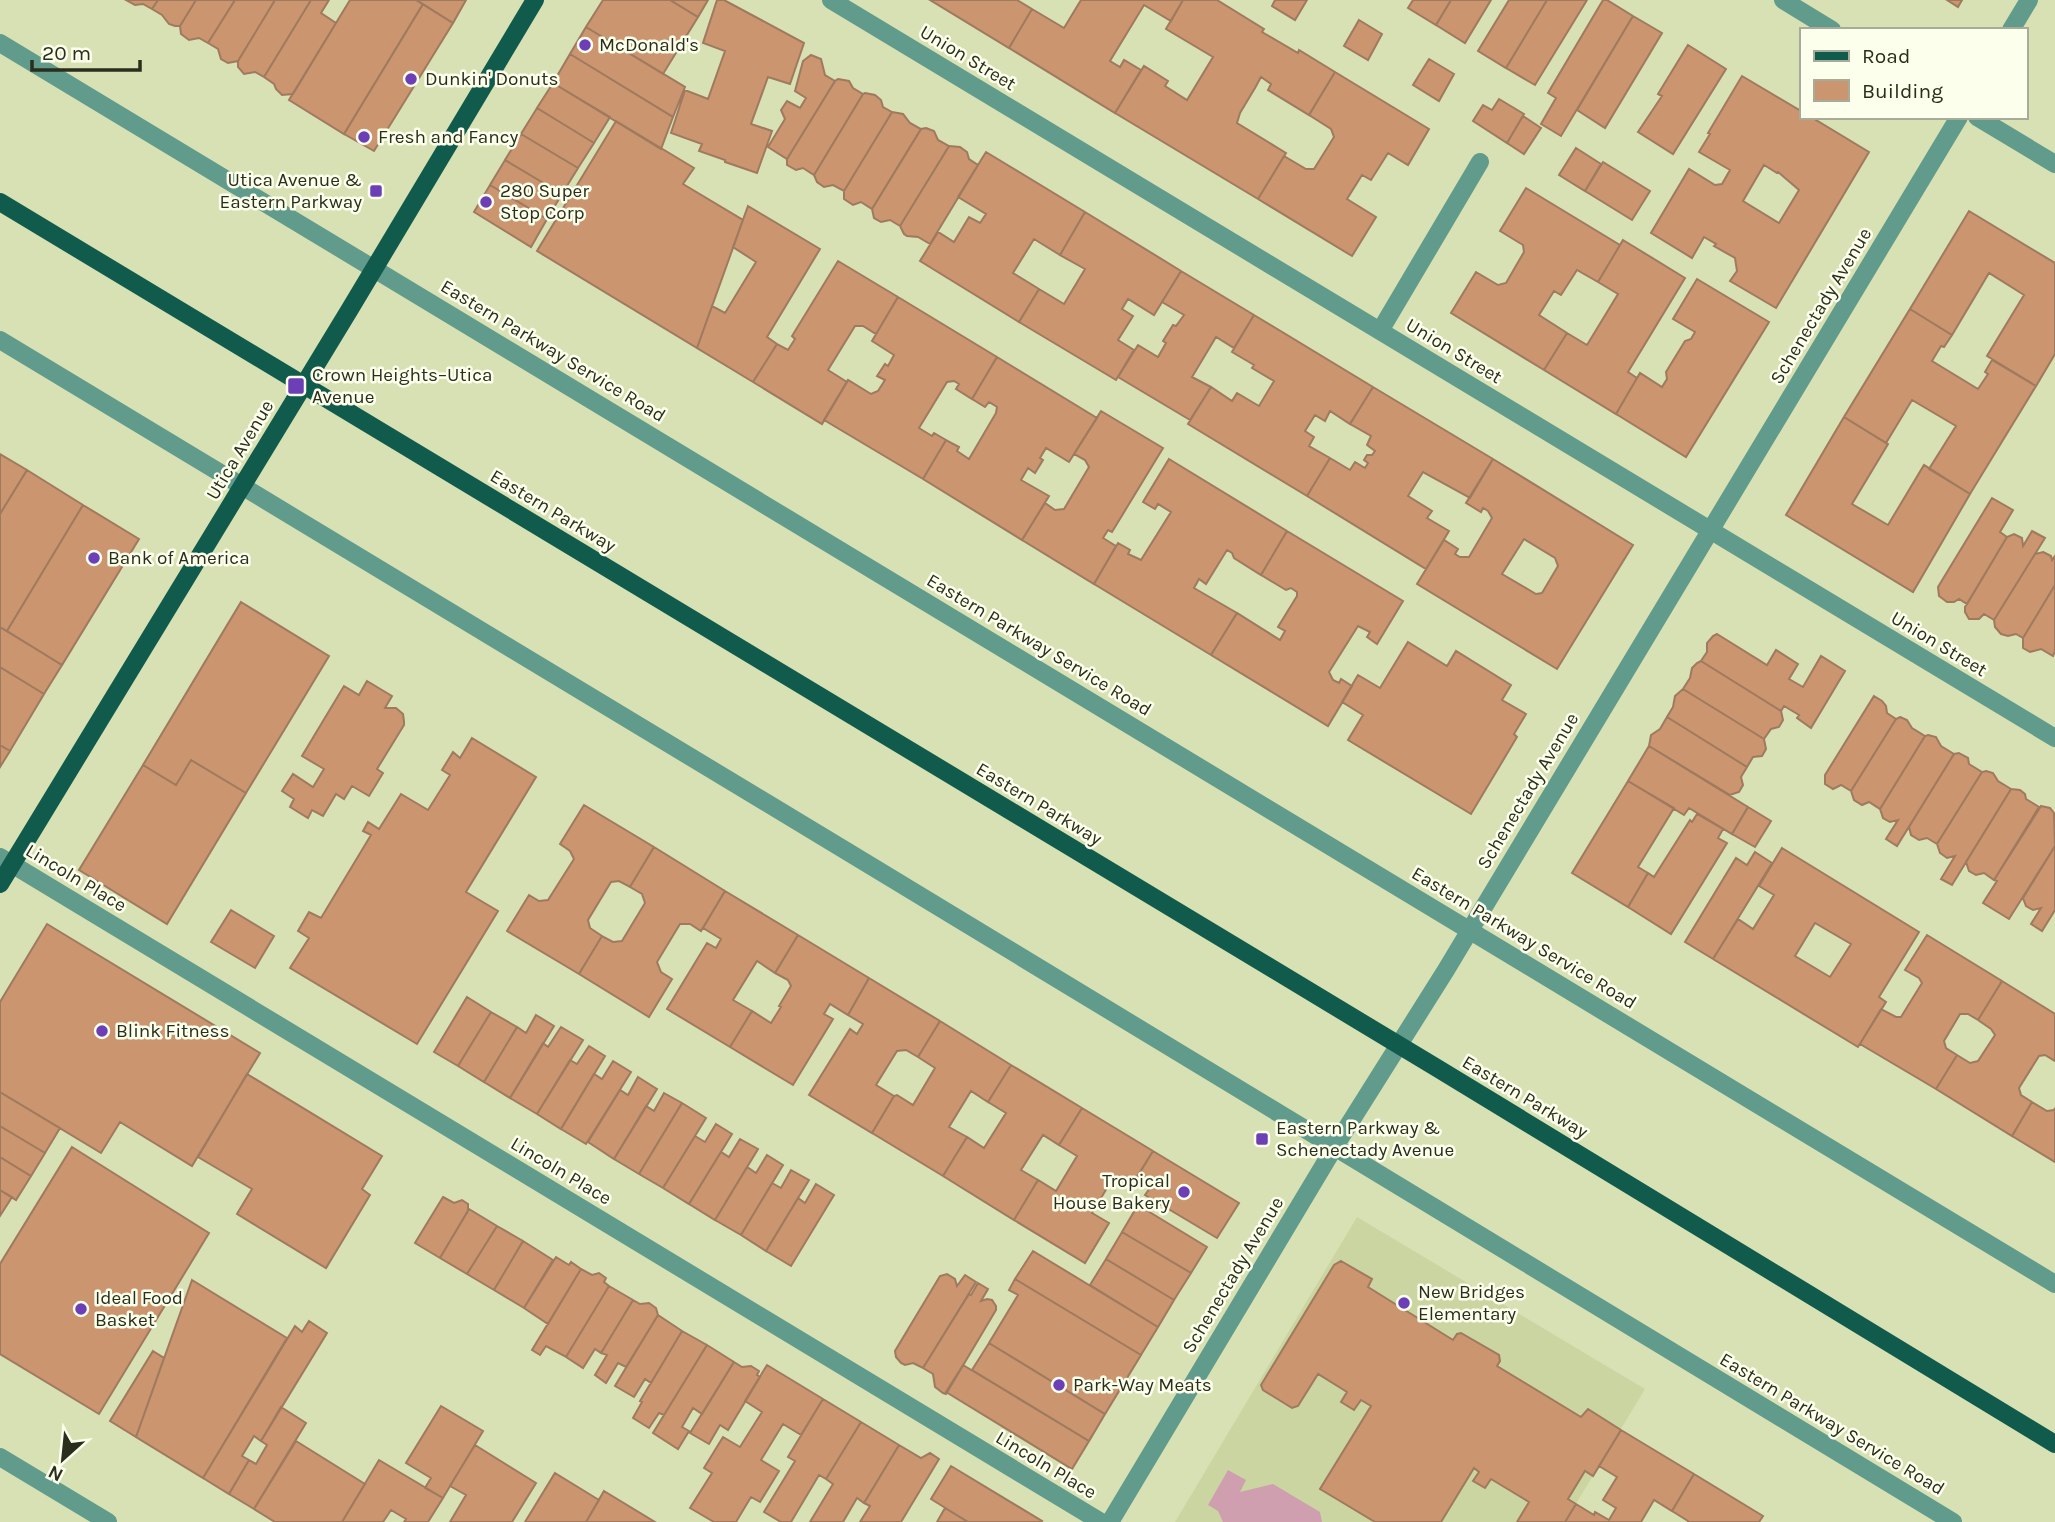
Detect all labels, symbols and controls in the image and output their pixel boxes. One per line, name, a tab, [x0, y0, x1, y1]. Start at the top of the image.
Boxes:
street label: Union Street	[916, 21, 1020, 95]
scale bar	[32, 28, 140, 72]
legend	[1800, 28, 2027, 119]
place label: McDonald's	[599, 34, 699, 56]
marker: McDonald's	[577, 37, 593, 53]
text: 20 m	[42, 41, 91, 65]
text: Road	[1862, 44, 1910, 68]
place label: Dunkin' Donuts	[425, 68, 558, 90]
marker: Dunkin' Donuts	[403, 71, 419, 87]
text: Building	[1862, 79, 1943, 103]
place label: Fresh and Fancy	[378, 126, 518, 148]
marker: Fresh and Fancy	[356, 129, 372, 145]
place label: Utica Avenue & Eastern Parkway	[220, 169, 362, 213]
place label: 280 Super Stop Corp	[500, 180, 589, 224]
marker: Utica Avenue & Eastern Parkway	[368, 183, 384, 199]
marker: 280 Super Stop Corp	[478, 194, 494, 210]
street label: Schenectady Avenue	[1766, 224, 1876, 388]
street label: Eastern Parkway Service Road	[437, 275, 669, 427]
street label: Union Street	[1402, 314, 1506, 388]
place label: Crown Heights–Utica Avenue	[312, 364, 493, 408]
marker: Crown Heights–Utica Avenue	[286, 376, 306, 396]
street label: Utica Avenue	[202, 396, 278, 504]
street label: Eastern Parkway	[486, 465, 620, 557]
place label: Bank of America	[108, 547, 250, 569]
marker: Bank of America	[86, 550, 102, 566]
street label: Eastern Parkway Service Road	[923, 569, 1155, 721]
street label: Union Street	[1887, 607, 1991, 681]
street label: Schenectady Avenue	[1473, 709, 1583, 873]
street label: Eastern Parkway	[972, 758, 1106, 850]
street label: Lincoln Place	[22, 839, 130, 917]
street label: Eastern Parkway Service Road	[1408, 862, 1640, 1014]
place label: Blink Fitness	[116, 1020, 229, 1042]
marker: Blink Fitness	[94, 1023, 110, 1039]
street label: Eastern Parkway	[1458, 1051, 1592, 1143]
place label: Eastern Parkway & Schenectady Avenue	[1276, 1117, 1454, 1161]
marker: Eastern Parkway & Schenectady Avenue	[1254, 1131, 1270, 1147]
street label: Lincoln Place	[507, 1132, 615, 1210]
place label: Tropical House Bakery	[1053, 1170, 1170, 1214]
marker: Tropical House Bakery	[1176, 1184, 1192, 1200]
street label: Schenectady Avenue	[1178, 1193, 1288, 1357]
place label: New Bridges Elementary	[1418, 1281, 1525, 1325]
place label: Ideal Food Basket	[95, 1287, 183, 1331]
marker: New Bridges Elementary	[1396, 1295, 1412, 1311]
marker: Ideal Food Basket	[73, 1301, 89, 1317]
street label: Eastern Parkway Service Road	[1716, 1348, 1948, 1500]
place label: Park-Way Meats	[1073, 1374, 1212, 1396]
marker: Park-Way Meats	[1051, 1377, 1067, 1393]
north arrow	[28, 1424, 98, 1494]
street label: Lincoln Place	[992, 1426, 1100, 1504]
text: N	[45, 1460, 67, 1486]

